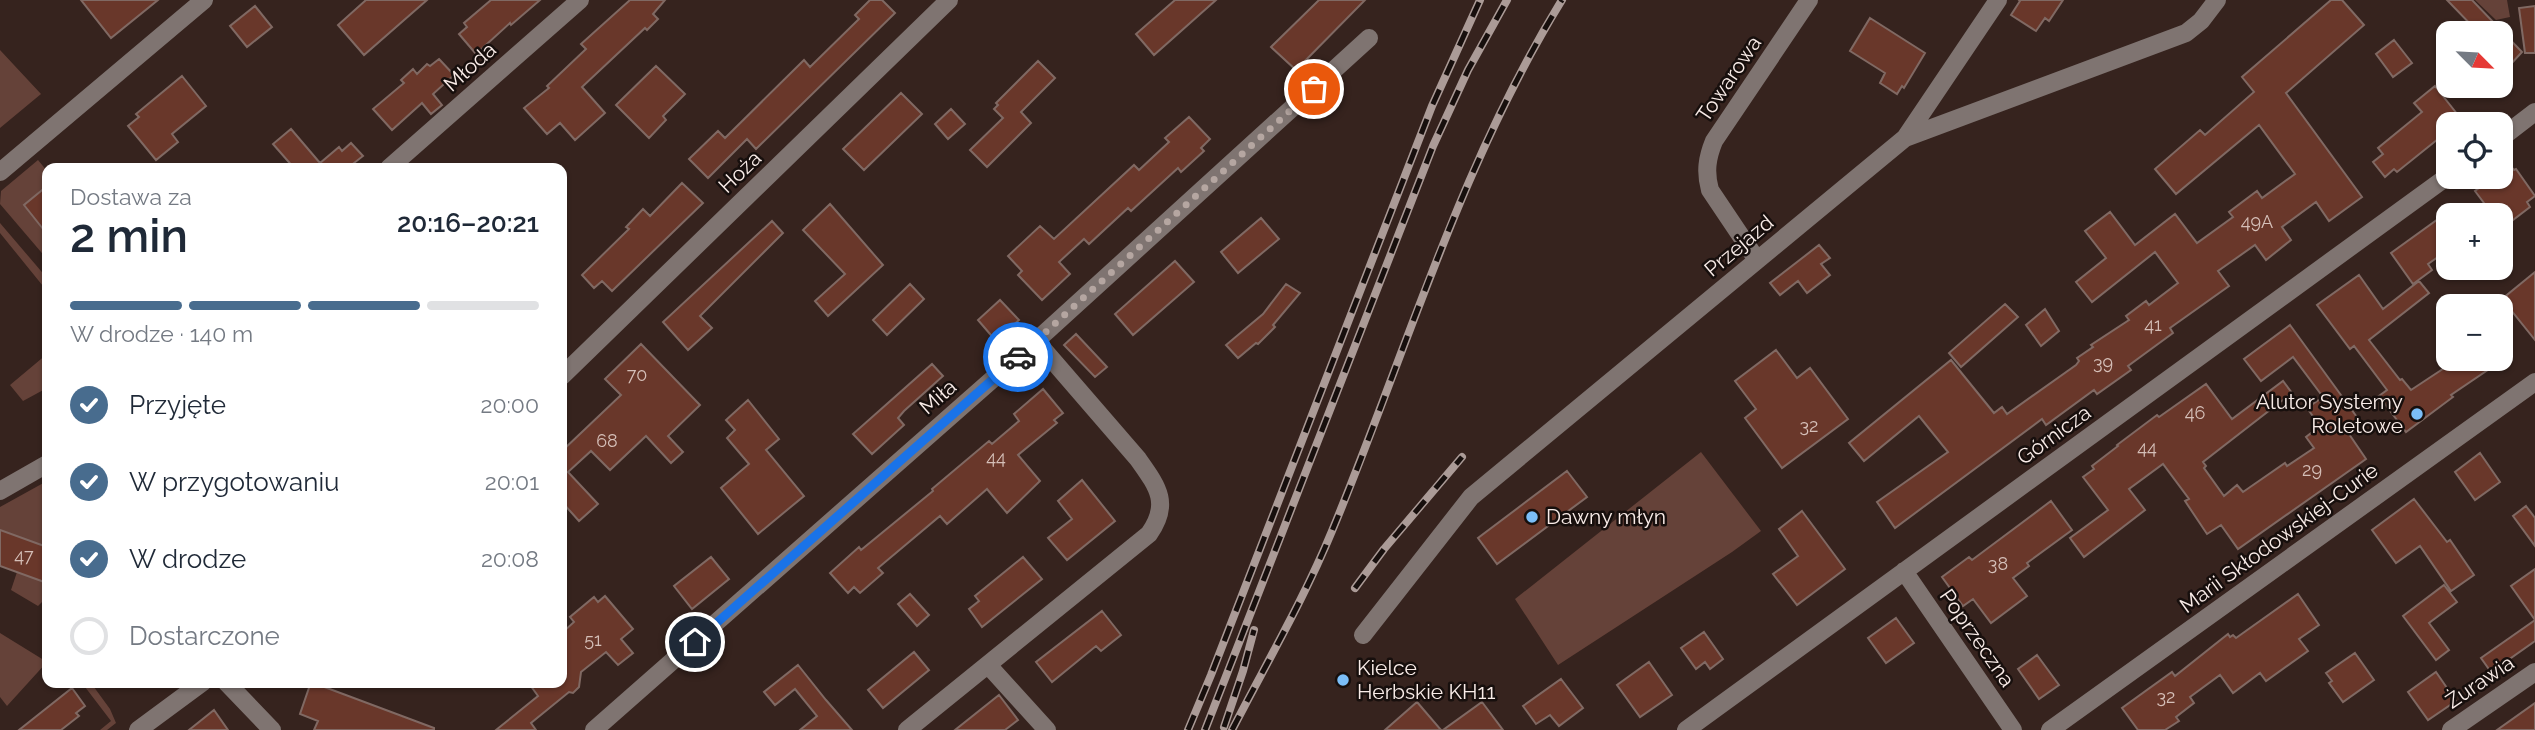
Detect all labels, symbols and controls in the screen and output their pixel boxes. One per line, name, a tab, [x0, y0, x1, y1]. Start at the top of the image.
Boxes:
north arrow	[2436, 21, 2513, 98]
map controls	[2436, 21, 2513, 371]
street label: Towarowa	[1691, 31, 1766, 126]
street label: Młoda	[438, 37, 501, 97]
pin	[1284, 59, 1344, 119]
icon: bag	[1295, 70, 1333, 108]
button: locate	[2436, 112, 2513, 189]
street label: Hoża	[713, 146, 766, 198]
text: Dostawa za	[70, 183, 192, 210]
button: +	[2436, 203, 2513, 280]
text: 20:16–20:21	[397, 208, 539, 238]
text: 2 min	[70, 209, 188, 263]
street label: Przejazd	[1699, 210, 1778, 282]
house number: 49A	[2241, 211, 2273, 232]
button: −	[2436, 294, 2513, 371]
house number: 41	[2144, 314, 2162, 335]
text: W drodze · 140 m	[70, 320, 253, 347]
courier	[983, 322, 1053, 392]
icon: car	[999, 338, 1037, 376]
house number: 39	[2093, 352, 2113, 373]
house number: 70	[627, 364, 647, 385]
street label: Miła	[914, 374, 961, 419]
icon: check	[70, 386, 108, 424]
place label: Alutor Systemy Roletowe	[2256, 389, 2403, 438]
text: Przyjęte	[129, 390, 226, 420]
text: 20:00	[480, 391, 539, 418]
street label: Górnicza	[2012, 399, 2095, 470]
house number: 46	[2185, 402, 2205, 423]
marker: Alutor Systemy Roletowe	[2409, 406, 2425, 422]
house number: 32	[1800, 415, 1819, 436]
house number: 68	[596, 430, 618, 451]
house number: 44	[2137, 437, 2157, 458]
house number: 44	[986, 447, 1006, 468]
street label: Marii Skłodowskiej-Curie	[2175, 457, 2383, 618]
house number: 29	[2302, 459, 2322, 480]
icon: check	[70, 463, 108, 501]
text: W przygotowaniu	[129, 467, 340, 497]
text: 20:01	[485, 468, 539, 495]
place label: Dawny młyn	[1546, 504, 1666, 529]
marker: Dawny młyn	[1524, 509, 1540, 525]
icon: check	[70, 540, 108, 578]
text: W drodze	[129, 544, 246, 574]
house number: 47	[14, 545, 34, 566]
text: 20:08	[481, 545, 539, 572]
house number: 38	[1988, 553, 2008, 574]
street label: Poprzeczna	[1935, 584, 2020, 691]
pin	[665, 612, 725, 672]
text: Dostarczone	[129, 621, 280, 651]
icon: home	[676, 623, 714, 661]
house number: 51	[584, 629, 602, 650]
street label: Żurawia	[2441, 650, 2519, 713]
place label: Kielce Herbskie KH11	[1357, 655, 1496, 704]
marker: Kielce Herbskie KH11	[1335, 672, 1351, 688]
house number: 32	[2157, 686, 2176, 707]

